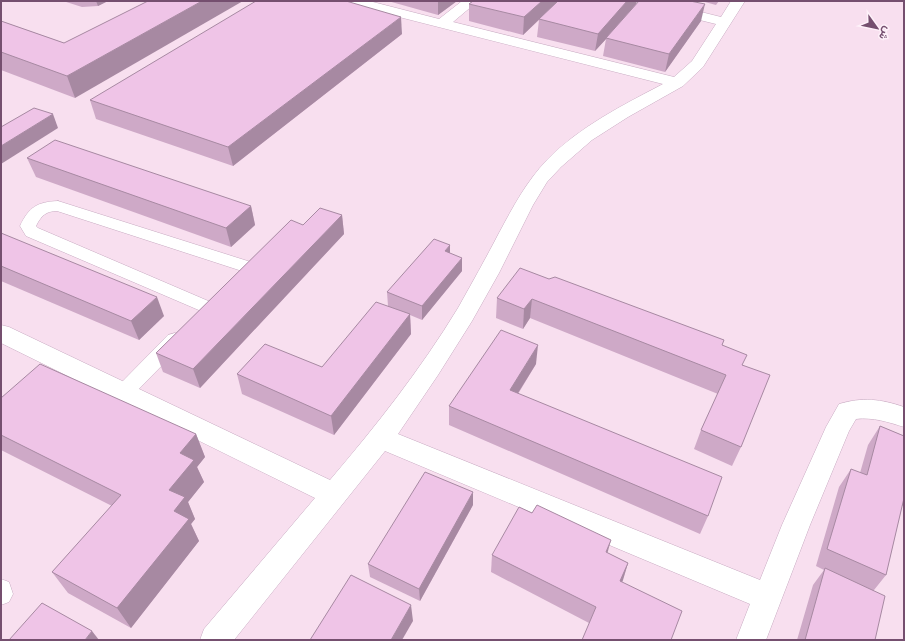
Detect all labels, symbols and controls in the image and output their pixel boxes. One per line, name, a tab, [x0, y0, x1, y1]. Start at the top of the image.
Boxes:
north arrow	[857, 8, 897, 48]
text: ش	[875, 24, 895, 43]

